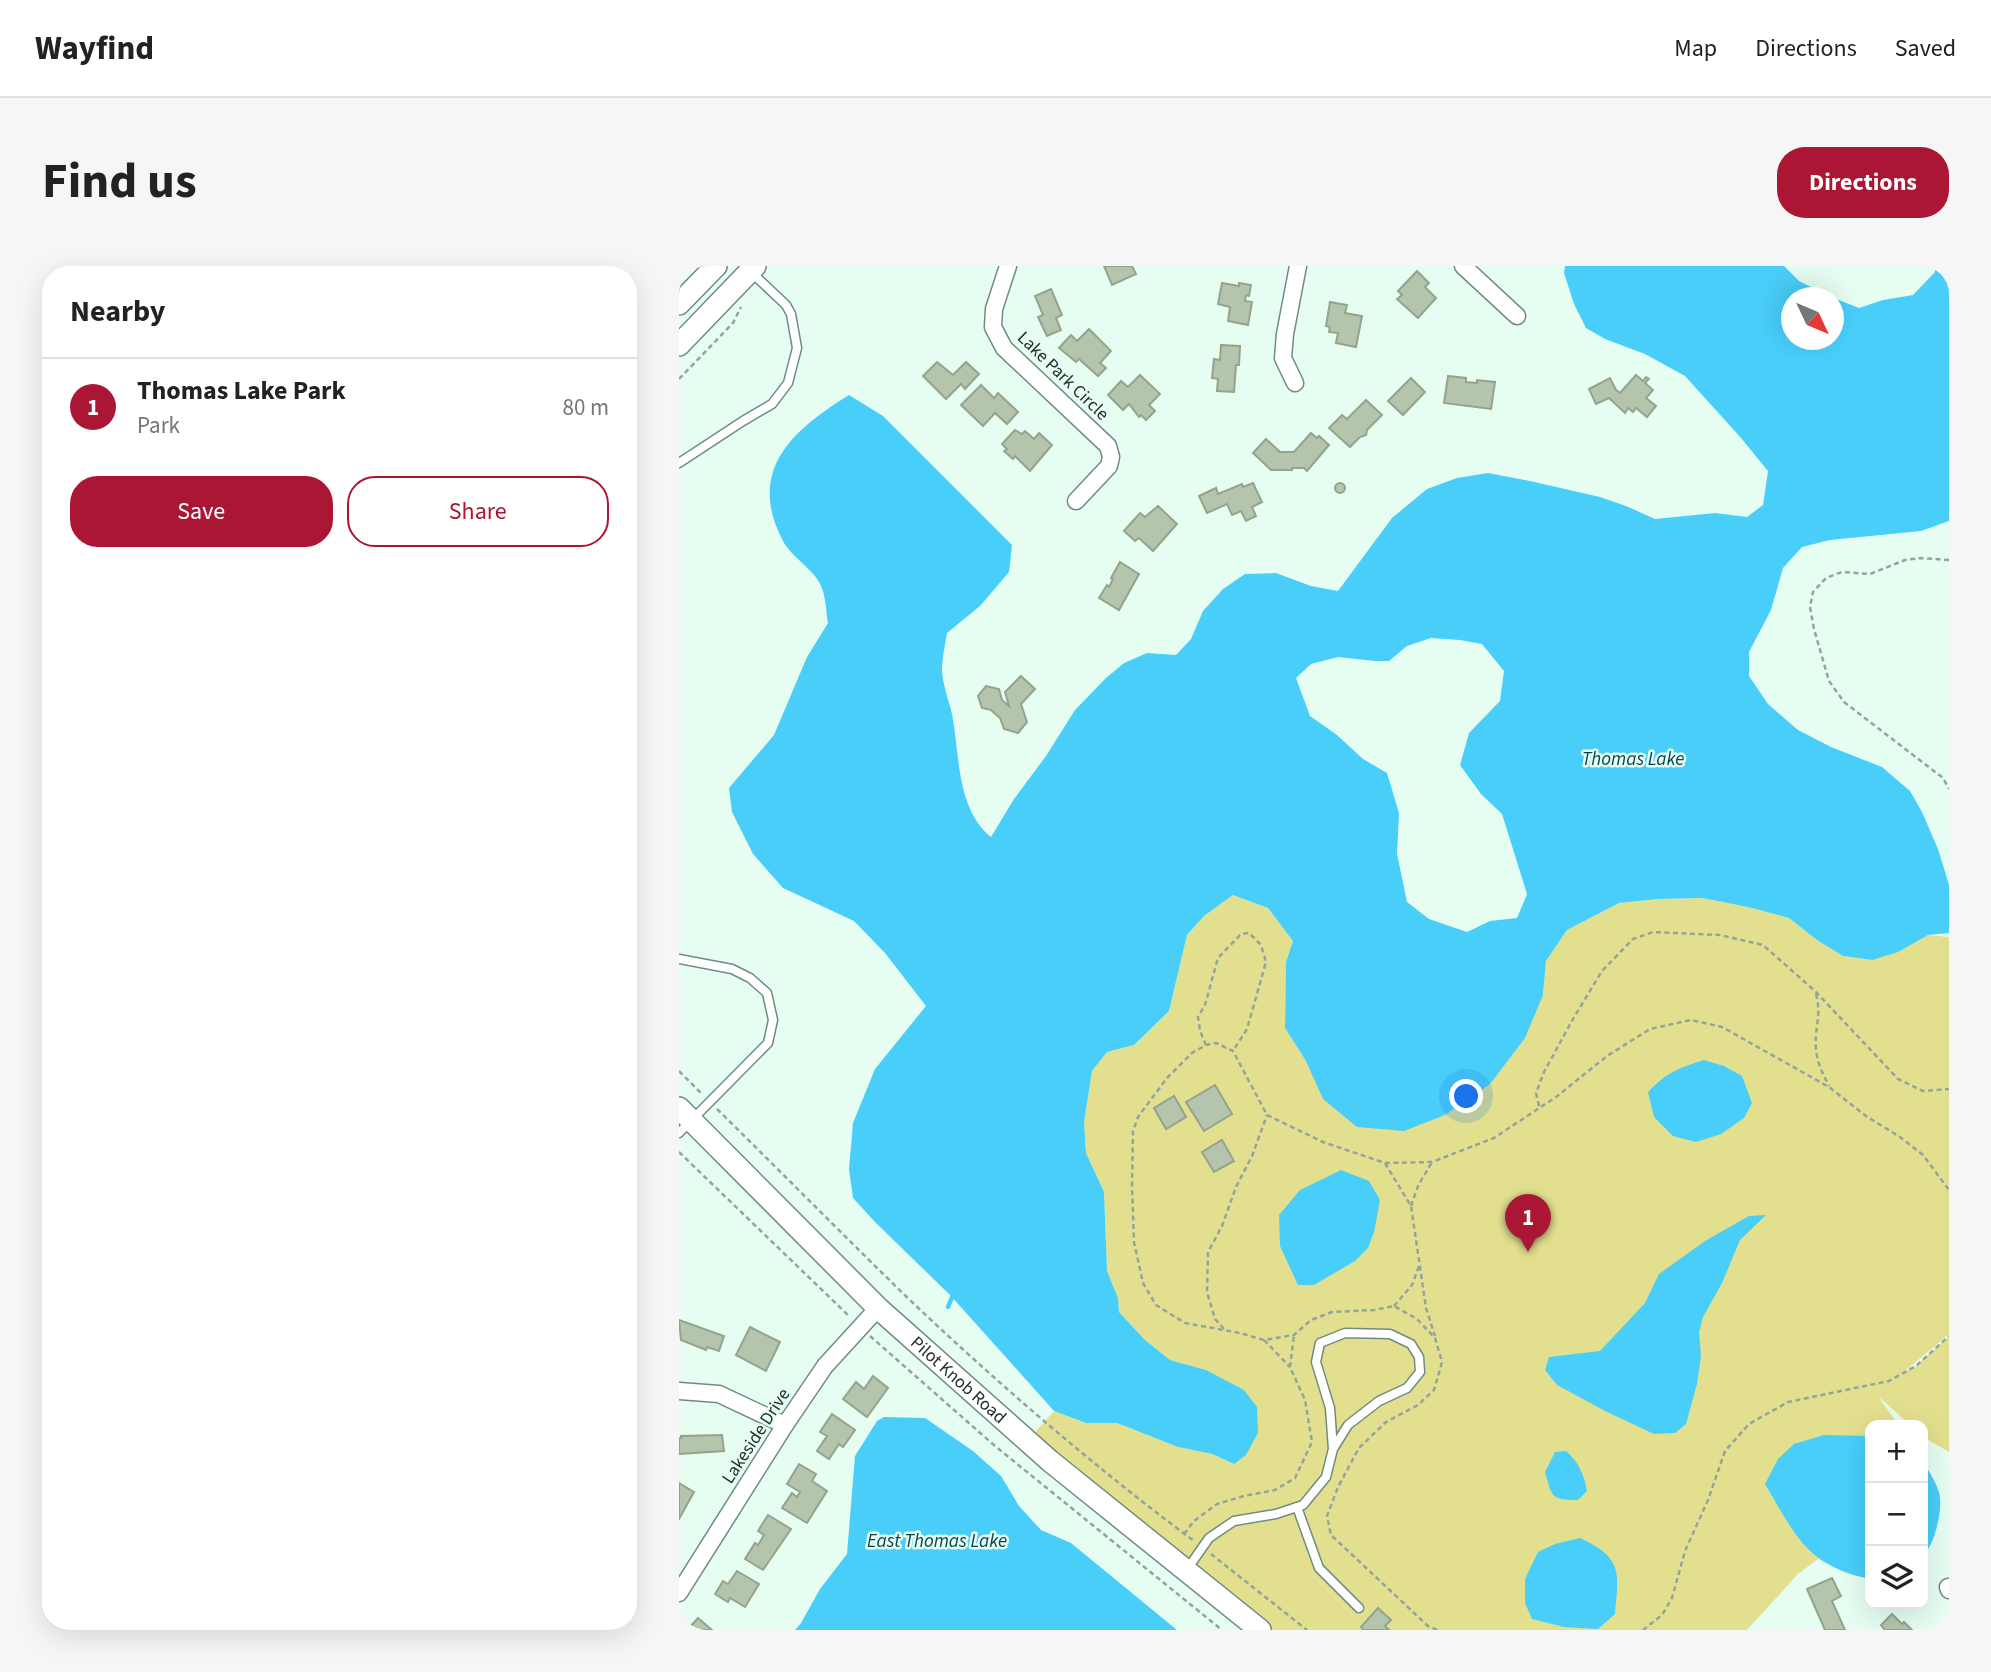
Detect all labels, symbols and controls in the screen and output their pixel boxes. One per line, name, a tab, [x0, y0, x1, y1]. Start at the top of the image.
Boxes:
text: Wayfind	[35, 25, 154, 72]
text: Map	[1674, 31, 1717, 66]
text: Directions	[1755, 31, 1857, 66]
text: Saved	[1895, 31, 1956, 66]
text: Find us	[42, 147, 197, 217]
button: Directions	[1777, 147, 1949, 218]
north arrow	[1781, 287, 1844, 350]
text: Nearby	[70, 290, 165, 333]
street label: Lake Park Circle	[1012, 326, 1114, 426]
text: Thomas Lake Park	[137, 372, 346, 409]
text: 1	[87, 391, 99, 424]
text: 80 m	[562, 391, 609, 424]
text: Park	[137, 409, 180, 442]
button: Save	[70, 476, 333, 547]
button: Share	[347, 476, 609, 547]
water label: Thomas Lake	[1582, 746, 1684, 773]
your location	[1449, 1079, 1483, 1113]
pin: 1	[1505, 1194, 1551, 1252]
street label: Pilot Knob Road	[905, 1330, 1012, 1429]
street label: Lakeside Drive	[716, 1383, 796, 1488]
map controls	[1865, 1420, 1928, 1609]
button: +	[1865, 1420, 1928, 1483]
button: −	[1865, 1483, 1928, 1546]
water label: East Thomas Lake	[867, 1528, 1007, 1555]
button: layers	[1865, 1546, 1928, 1609]

